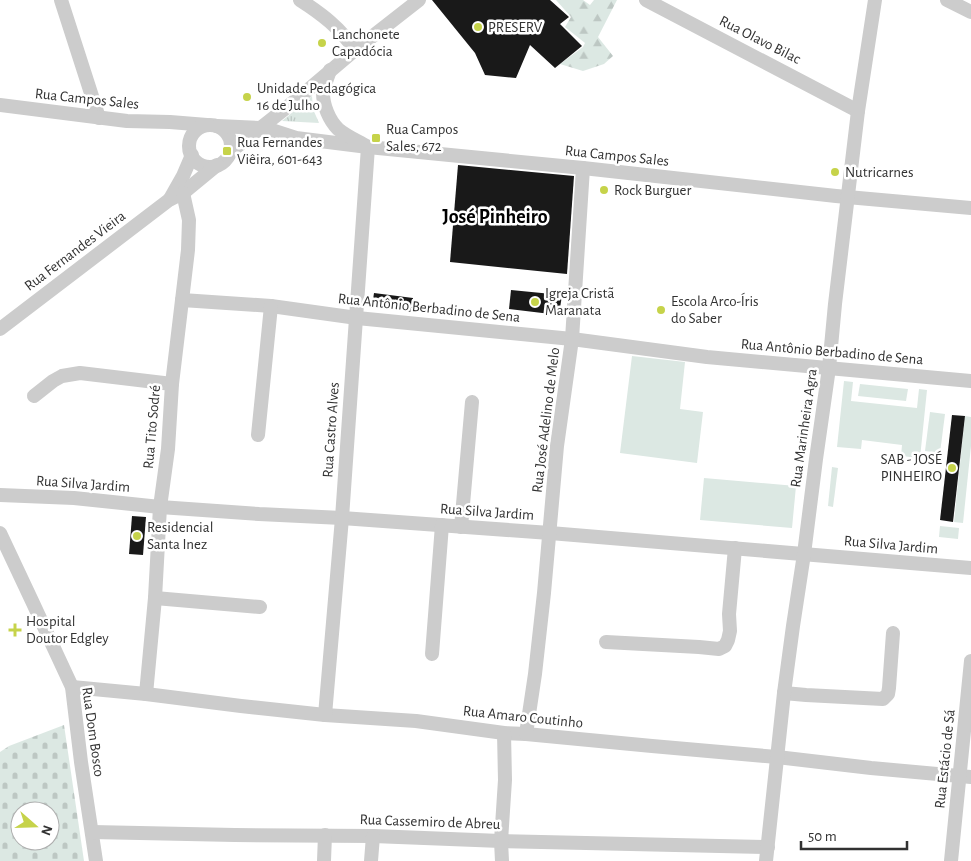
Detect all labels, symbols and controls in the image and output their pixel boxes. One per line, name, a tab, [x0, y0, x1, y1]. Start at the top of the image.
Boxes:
street label: Rua Olavo Bilac	[717, 13, 803, 67]
place label: PRESERV	[488, 20, 543, 35]
marker: PRESERV	[472, 21, 484, 33]
place label: Lanchonete Capadócia	[332, 27, 400, 59]
marker: Lanchonete Capadócia	[316, 37, 328, 49]
place label: Unidade Pedagógica 16 de Julho	[257, 81, 376, 113]
street label: Rua Campos Sales	[34, 86, 140, 112]
marker: Unidade Pedagógica 16 de Julho	[241, 91, 253, 103]
place label: Rua Campos Sales, 672	[386, 122, 458, 154]
marker: Rua Campos Sales, 672	[370, 132, 382, 144]
place label: Rua Fernandes Viêira, 601-643	[237, 135, 322, 167]
street label: Rua Campos Sales	[564, 143, 670, 169]
marker: Rua Fernandes Viêira, 601-643	[221, 145, 233, 157]
place label: Nutricarnes	[845, 165, 913, 180]
marker: Nutricarnes	[829, 166, 841, 178]
place label: Rock Burguer	[614, 183, 691, 198]
marker: Rock Burguer	[598, 184, 610, 196]
district label: José Pinheiro	[442, 207, 548, 227]
street label: Rua Fernandes Vieira	[22, 208, 128, 294]
place label: Igreja Cristã Maranata	[545, 286, 614, 318]
street label: Rua Antônio Berbadino de Sena	[337, 291, 521, 325]
place label: Escola Arco-Íris do Saber	[671, 292, 759, 326]
marker: Igreja Cristã Maranata	[529, 296, 541, 308]
marker: Escola Arco-Íris do Saber	[655, 304, 667, 316]
street label: Rua Antônio Berbadino de Sena	[740, 337, 924, 367]
street label: Rua José Adelino de Melo	[530, 346, 562, 494]
street label: Rua Marinheira Agra	[788, 368, 820, 488]
street label: Rua Castro Alves	[320, 382, 342, 478]
street label: Rua Tito Sodré	[141, 384, 163, 470]
place label: SAB - JOSÉ PINHEIRO	[880, 450, 942, 484]
marker: SAB - JOSÉ PINHEIRO	[946, 462, 958, 474]
street label: Rua Silva Jardim	[35, 473, 131, 495]
street label: Rua Silva Jardim	[439, 501, 535, 523]
place label: Residencial Santa Inez	[147, 520, 213, 552]
marker: Residencial Santa Inez	[131, 530, 143, 542]
street label: Rua Silva Jardim	[843, 533, 939, 557]
place label: Hospital Doutor Edgley	[26, 614, 109, 646]
marker: Hospital Doutor Edgley	[8, 623, 22, 637]
street label: Rua Dom Bosco	[79, 686, 107, 778]
street label: Rua Amaro Coutinho	[462, 703, 584, 731]
street label: Rua Estácio de Sá	[932, 709, 958, 809]
north arrow	[10, 801, 60, 851]
street label: Rua Cassemiro de Abreu	[359, 812, 501, 832]
scale bar	[801, 818, 907, 850]
text: N	[38, 823, 55, 837]
text: 50 m	[808, 829, 837, 844]

